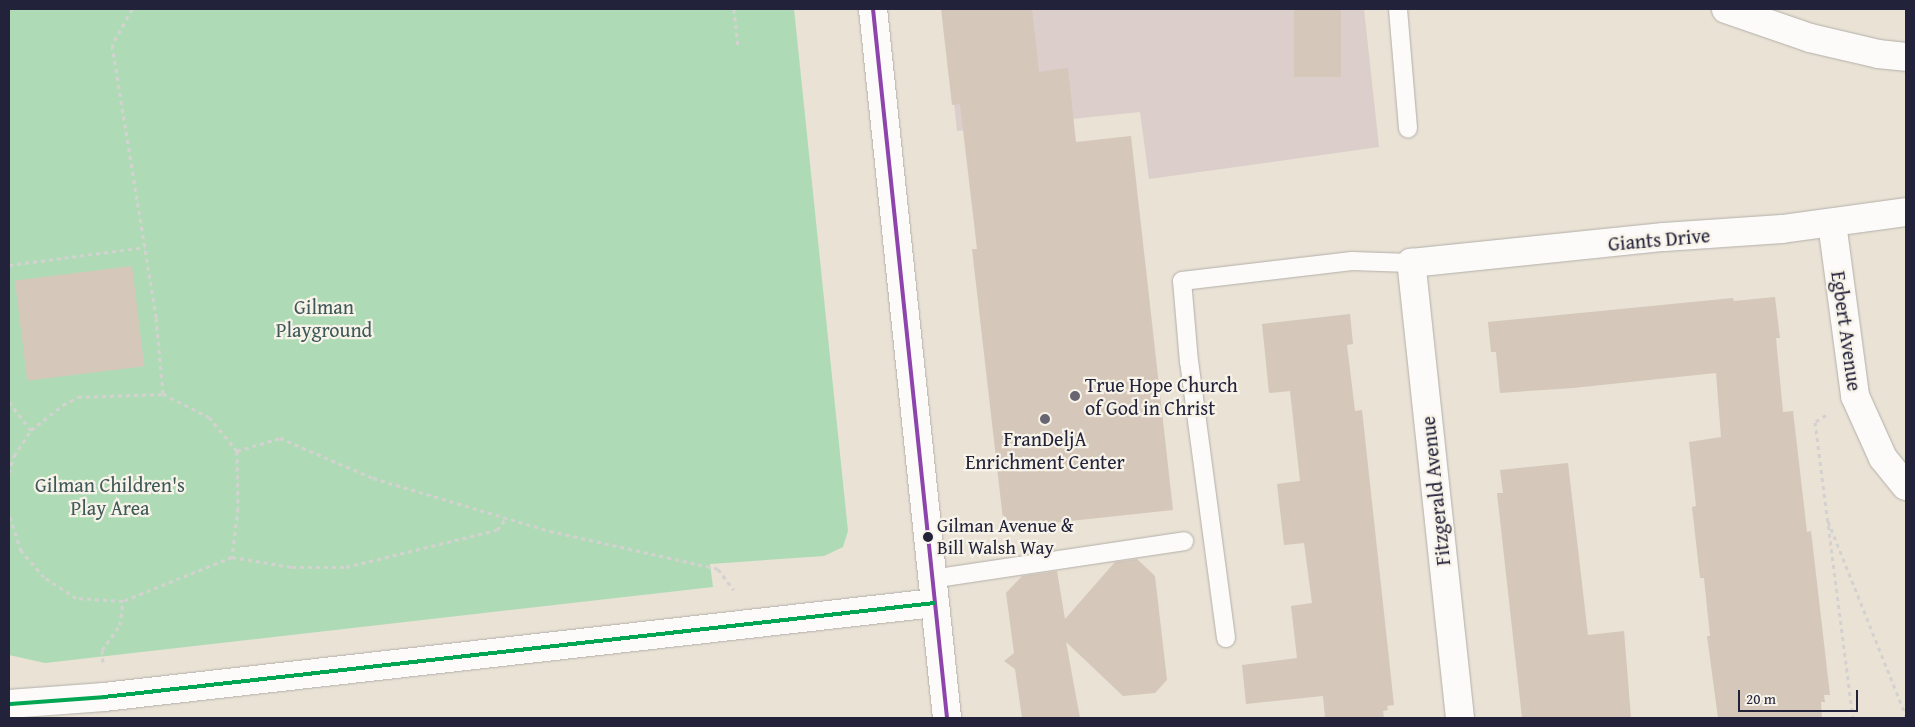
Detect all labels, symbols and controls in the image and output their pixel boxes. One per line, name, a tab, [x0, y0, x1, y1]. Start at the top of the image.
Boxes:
street label: Giants Drive	[1607, 223, 1711, 255]
street label: Egbert Avenue	[1827, 269, 1867, 393]
park label: Gilman Playground	[276, 295, 372, 342]
place label: True Hope Church of God in Christ	[1085, 372, 1238, 419]
marker: True Hope Church of God in Christ	[1069, 390, 1081, 402]
marker: FranDeljA Enrichment Center	[1039, 413, 1051, 425]
street label: Fitzgerald Avenue	[1415, 415, 1455, 567]
place label: FranDeljA Enrichment Center	[965, 427, 1125, 474]
park label: Gilman Children's Play Area	[35, 473, 185, 520]
place label: Gilman Avenue & Bill Walsh Way	[937, 515, 1074, 559]
marker: Gilman Avenue & Bill Walsh Way	[923, 532, 933, 542]
scale bar	[1740, 680, 1860, 712]
text: 20 m	[1746, 688, 1776, 709]

